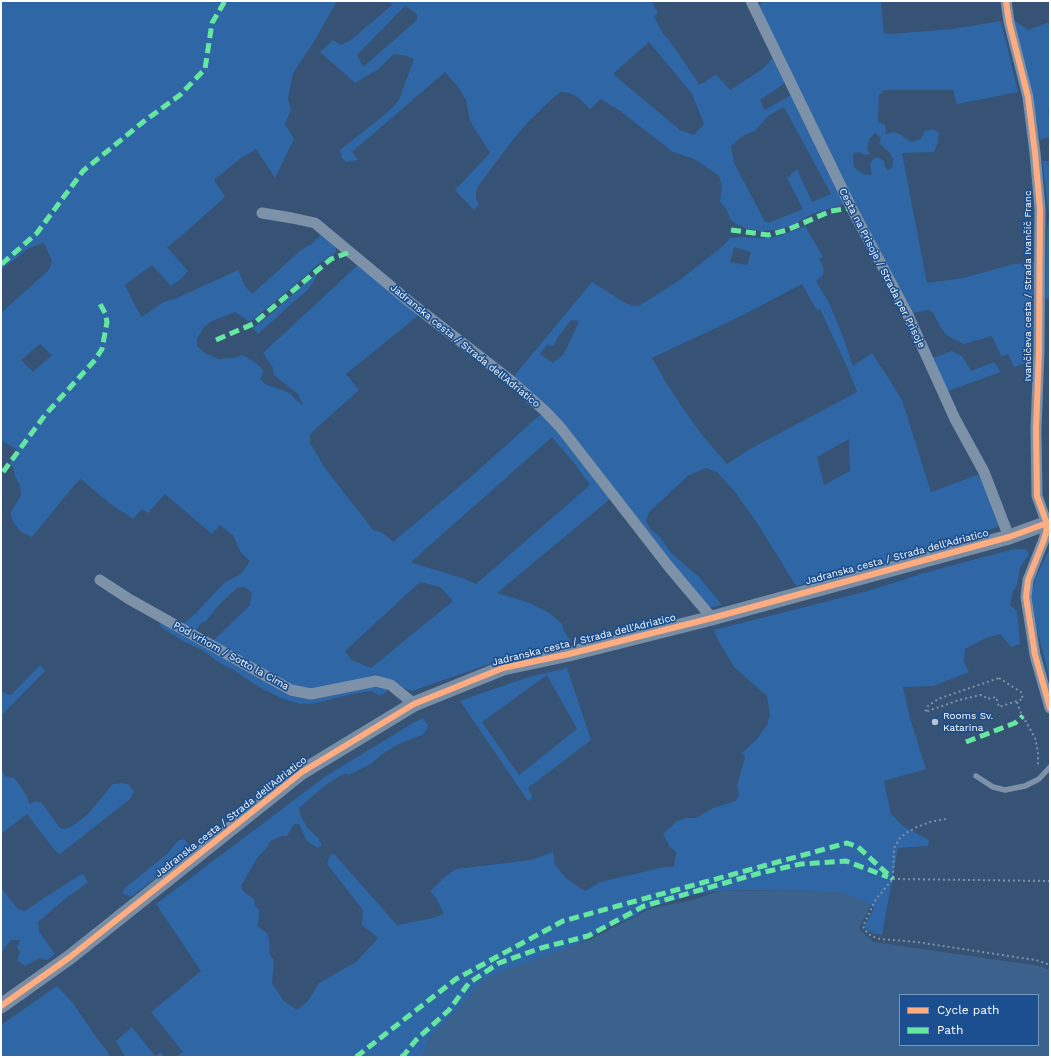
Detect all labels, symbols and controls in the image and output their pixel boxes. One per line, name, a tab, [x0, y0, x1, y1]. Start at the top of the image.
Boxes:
street label: Cesta na Prisoje / Strada per Prisoje	[836, 186, 928, 350]
street label: Ivančičeva cesta / Strada Ivančič Franc	[1022, 191, 1034, 381]
street label: Jadranska cesta / Strada dell'Adriatico	[388, 282, 542, 410]
street label: Jadranska cesta / Strada dell'Adriatico	[804, 527, 990, 587]
street label: Jadranska cesta / Strada dell'Adriatico	[491, 611, 677, 669]
street label: Pod vrhom / Sotto la Cima	[171, 619, 291, 693]
place label: Rooms Sv. Katarina	[943, 710, 993, 734]
marker: Rooms Sv. Katarina	[930, 717, 940, 727]
street label: Jadranska cesta / Strada dell'Adriatico	[153, 754, 309, 880]
legend	[899, 994, 1039, 1046]
text: Cycle path	[937, 1003, 999, 1017]
text: Path	[937, 1023, 963, 1037]

